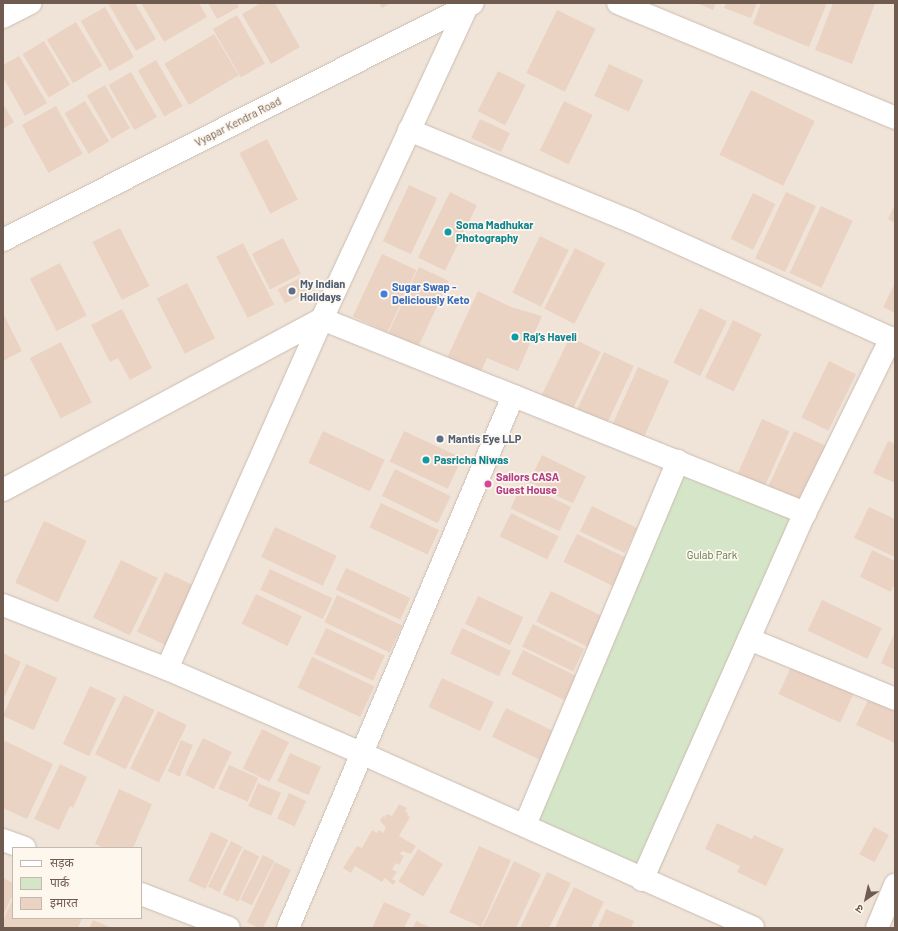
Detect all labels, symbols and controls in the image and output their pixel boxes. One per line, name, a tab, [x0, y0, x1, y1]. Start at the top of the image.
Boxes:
street label: Vyapar Kendra Road	[193, 94, 283, 150]
place label: Soma Madhukar Photography	[456, 219, 533, 245]
marker: Soma Madhukar Photography	[443, 227, 453, 237]
place label: My Indian Holidays	[300, 278, 345, 304]
place label: Sugar Swap - Deliciously Keto	[392, 281, 470, 307]
marker: My Indian Holidays	[287, 286, 297, 296]
marker: Sugar Swap - Deliciously Keto	[379, 289, 389, 299]
place label: Raj’s Haveli	[523, 330, 577, 344]
marker: Raj’s Haveli	[510, 332, 520, 342]
place label: Mantis Eye LLP	[448, 432, 521, 446]
marker: Mantis Eye LLP	[435, 434, 445, 444]
place label: Pasricha Niwas	[434, 453, 509, 467]
marker: Pasricha Niwas	[421, 455, 431, 465]
place label: Sailors CASA Guest House	[496, 471, 559, 497]
marker: Sailors CASA Guest House	[483, 479, 493, 489]
park label: Gulab Park	[687, 548, 737, 562]
legend	[12, 847, 142, 919]
text: सड़क	[50, 855, 74, 869]
text: पार्क	[50, 875, 69, 889]
north arrow	[846, 879, 886, 919]
text: इमारत	[50, 895, 78, 909]
text: उ	[853, 902, 865, 917]

